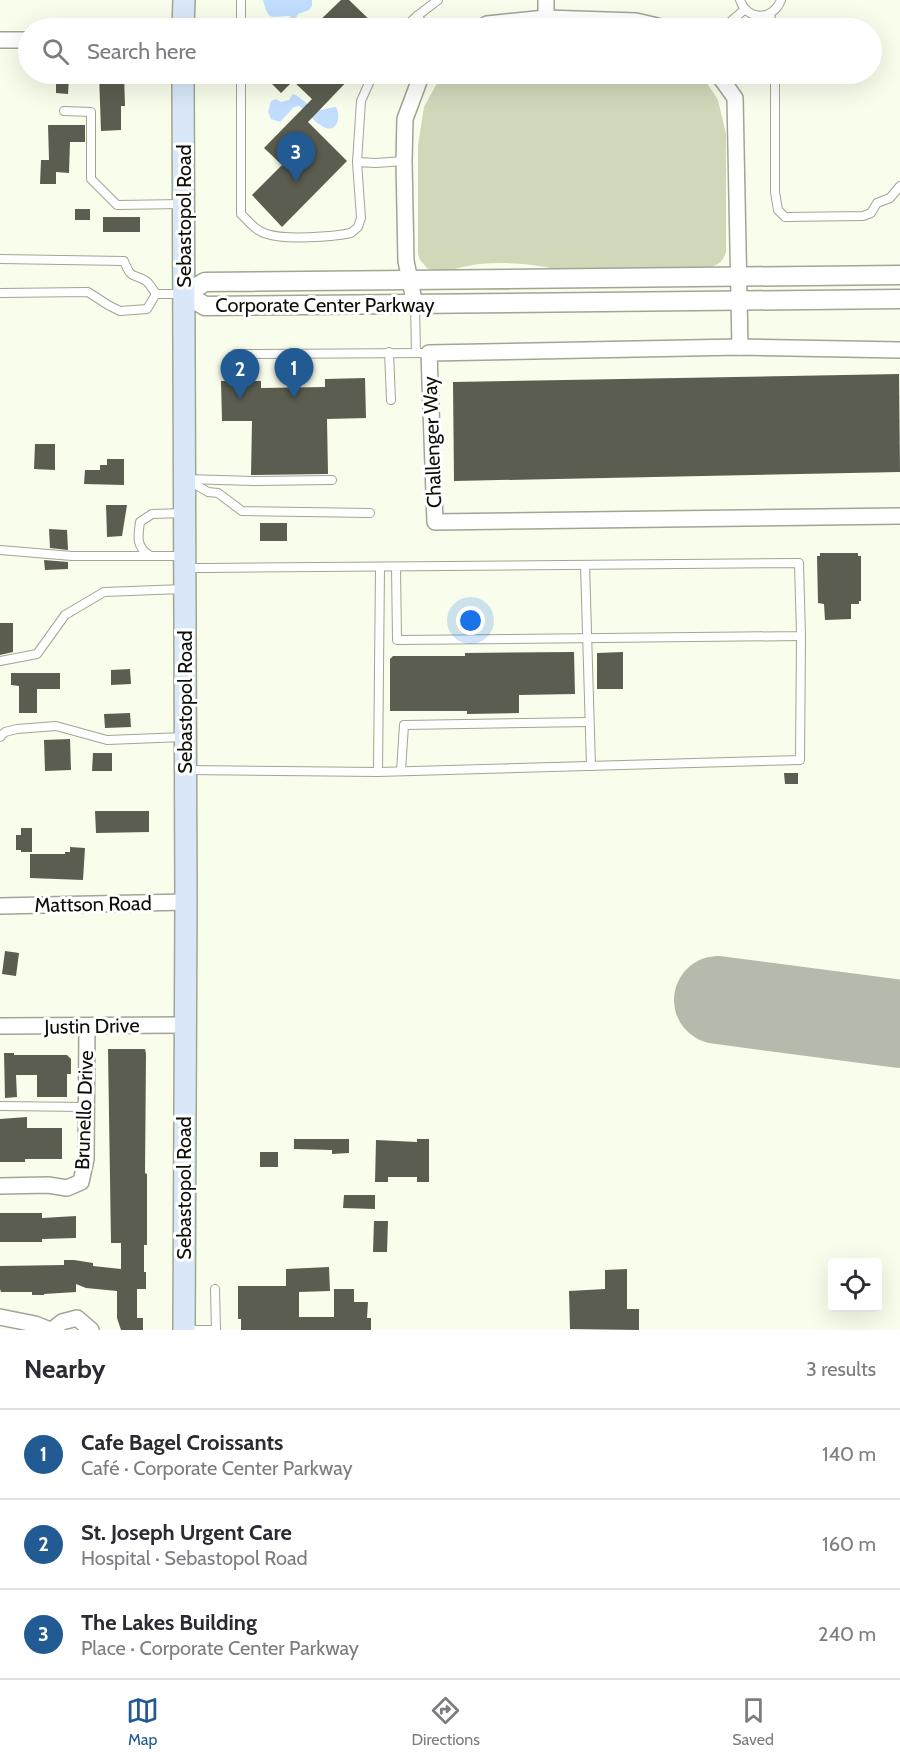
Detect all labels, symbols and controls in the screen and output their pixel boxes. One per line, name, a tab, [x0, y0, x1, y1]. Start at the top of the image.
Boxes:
search box	[18, 18, 882, 84]
icon: search	[39, 35, 72, 68]
text: Search here	[87, 38, 196, 65]
pin: 3	[276, 132, 316, 182]
street label: Sebastopol Road	[172, 144, 196, 288]
street label: Corporate Center Parkway	[215, 293, 435, 317]
pin: 1	[274, 348, 314, 398]
pin: 2	[220, 350, 260, 399]
street label: Challenger Way	[418, 376, 446, 508]
your location	[456, 606, 485, 635]
street label: Sebastopol Road	[173, 630, 197, 774]
street label: Mattson Road	[34, 891, 152, 917]
street label: Justin Drive	[43, 1013, 140, 1039]
street label: Brunello Drive	[70, 1050, 98, 1170]
street label: Sebastopol Road	[172, 1116, 196, 1260]
map controls	[828, 1258, 882, 1312]
button: locate	[828, 1258, 882, 1312]
text: Nearby	[24, 1353, 105, 1385]
text: 3 results	[806, 1357, 876, 1381]
text: Cafe Bagel Croissants	[81, 1429, 283, 1456]
text: 1	[40, 1442, 47, 1466]
text: 140 m	[822, 1442, 876, 1466]
text: Café · Corporate Center Parkway	[81, 1456, 353, 1480]
text: St. Joseph Urgent Care	[81, 1519, 292, 1546]
text: 2	[38, 1532, 49, 1556]
text: 160 m	[822, 1532, 876, 1556]
text: Hospital · Sebastopol Road	[81, 1546, 308, 1570]
text: The Lakes Building	[81, 1609, 257, 1636]
text: 3	[38, 1622, 49, 1646]
text: 240 m	[818, 1622, 876, 1646]
text: Place · Corporate Center Parkway	[81, 1636, 359, 1660]
tab: Map	[126, 1694, 159, 1749]
tab: Directions	[412, 1694, 480, 1749]
tab: Saved	[732, 1694, 774, 1749]

